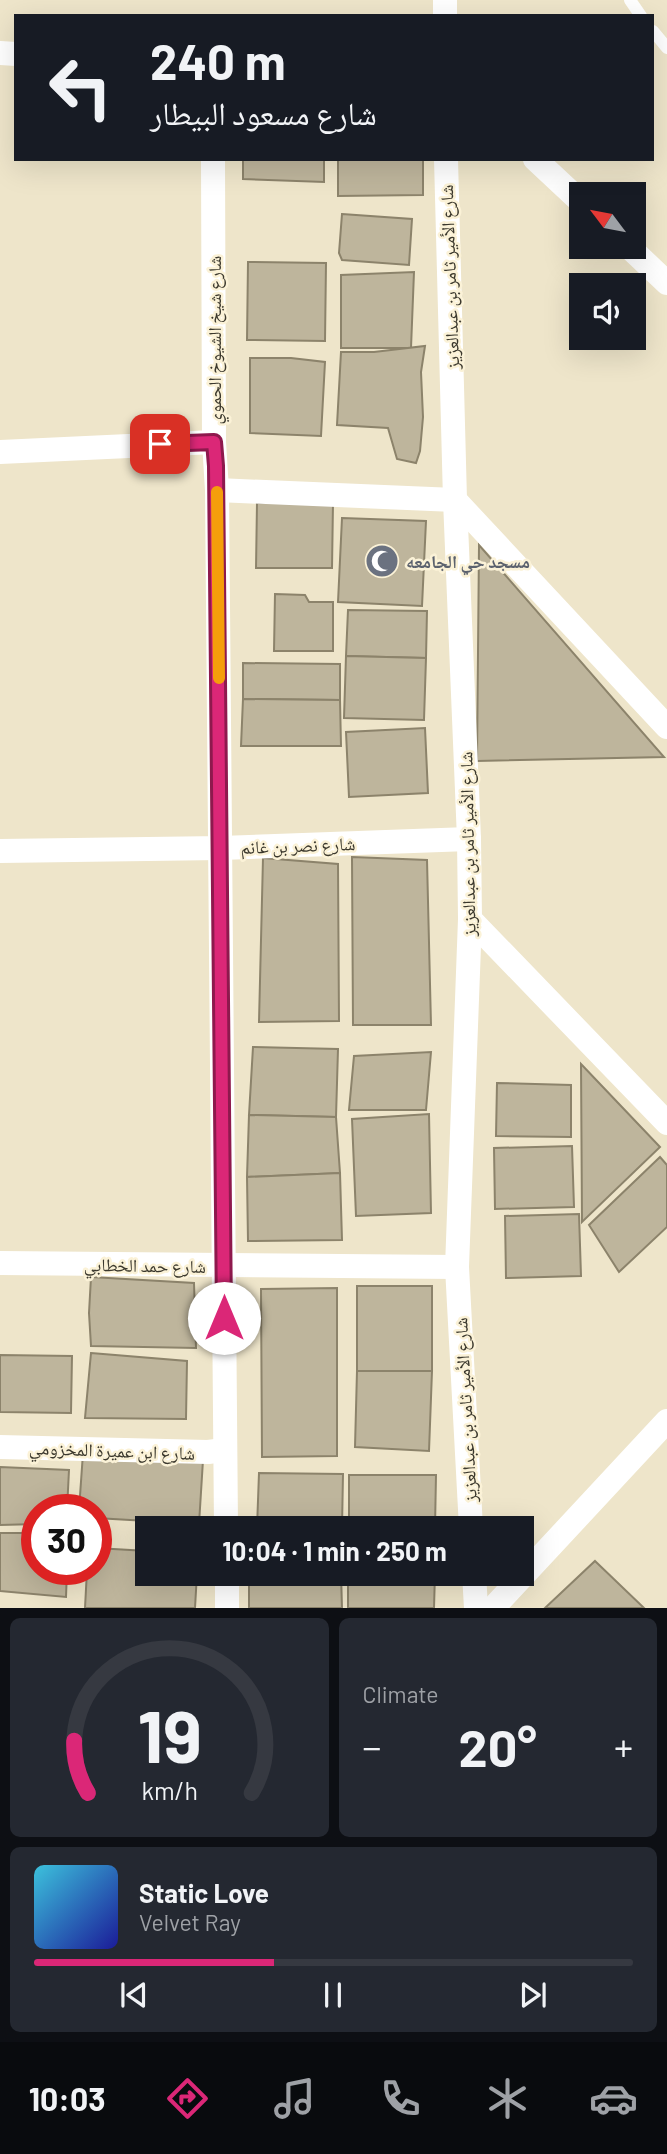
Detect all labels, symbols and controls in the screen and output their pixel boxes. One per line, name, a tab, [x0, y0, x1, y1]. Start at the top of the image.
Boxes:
text: 240 m	[150, 31, 286, 90]
icon: left	[35, 42, 126, 133]
text: شارع مسعود البيطار	[150, 93, 377, 131]
north arrow	[569, 182, 646, 259]
map controls	[569, 182, 646, 350]
street label: شارع الأمير ثامر بن عبدالعزيز	[435, 184, 464, 371]
street label: شارع شيخ الشيوخ الحموي	[203, 256, 230, 424]
button: sound	[569, 273, 646, 350]
pin	[130, 414, 190, 474]
icon: arrive	[141, 425, 179, 463]
mosque icon: مسجد حي الجامعه	[363, 542, 401, 580]
place label: مسجد حي الجامعه	[406, 550, 530, 576]
street label: شارع الأمير ثامر بن عبدالعزيز	[454, 751, 481, 938]
street label: شارع نصر بن غانم	[240, 832, 356, 860]
street label: شارع حمد الخطابي	[84, 1253, 206, 1282]
position arrow	[187, 1281, 261, 1355]
street label: شارع الأمير ثامر بن عبدالعزيز	[449, 1317, 482, 1504]
street label: شارع ابن عميرة المخزومي	[28, 1436, 195, 1468]
speed limit sign: 30	[21, 1494, 112, 1585]
text: 10:04 · 1 min · 250 m	[222, 1535, 447, 1566]
text: Climate	[363, 1680, 439, 1708]
text: 19	[137, 1691, 201, 1779]
text: 20°	[459, 1715, 537, 1777]
text: −	[363, 1723, 382, 1769]
text: +	[614, 1723, 633, 1769]
text: km/h	[141, 1775, 198, 1805]
text: Static Love	[139, 1877, 269, 1908]
text: Velvet Ray	[139, 1908, 241, 1936]
icon: previous	[115, 1976, 153, 2014]
icon: pause	[314, 1976, 352, 2014]
icon: next	[514, 1976, 552, 2014]
icon: directions	[163, 2074, 212, 2123]
icon: music	[270, 2074, 319, 2123]
icon: phone	[376, 2074, 425, 2123]
icon: climate	[483, 2074, 532, 2123]
icon: car	[589, 2074, 638, 2123]
text: 10:03	[29, 2079, 106, 2117]

